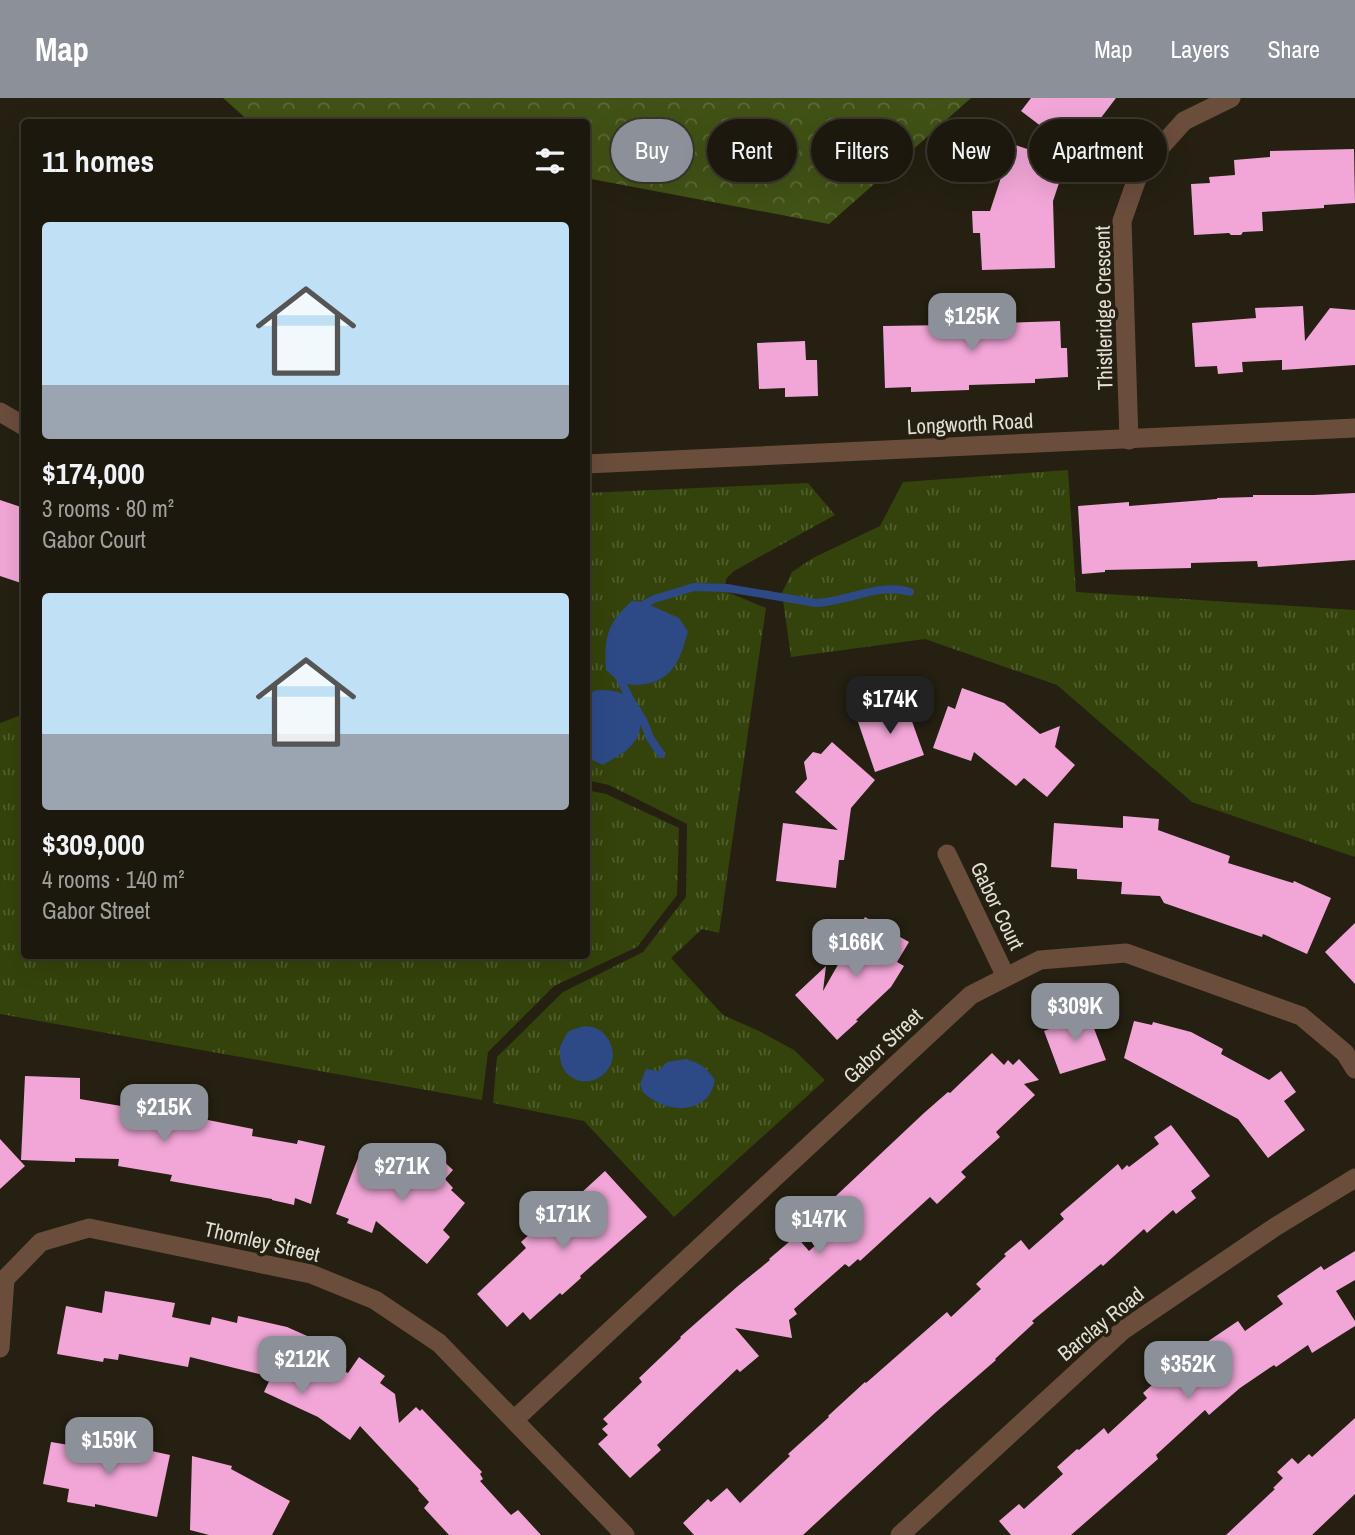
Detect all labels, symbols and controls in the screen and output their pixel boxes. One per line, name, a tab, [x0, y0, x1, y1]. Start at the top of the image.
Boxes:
text: Map	[35, 27, 89, 71]
text: Map	[1094, 33, 1132, 65]
text: Layers	[1170, 33, 1229, 65]
text: Share	[1267, 33, 1320, 65]
chip: Buy	[611, 119, 693, 182]
chip: Rent	[707, 119, 797, 182]
chip: Filters	[811, 119, 913, 182]
chip: New	[927, 119, 1015, 182]
chip: Apartment	[1029, 119, 1167, 182]
text: 11 homes	[42, 141, 154, 181]
icon: filters	[531, 142, 569, 180]
street label: Thistleridge Crescent	[1088, 225, 1119, 391]
icon: home	[243, 268, 369, 394]
pin: $125K	[923, 294, 1021, 353]
text: $125K	[944, 300, 1000, 331]
street label: Longworth Road	[906, 406, 1034, 441]
text: $174,000	[42, 453, 145, 493]
text: 3 rooms · 80 m²	[42, 493, 174, 524]
text: Gabor Court	[42, 524, 146, 555]
icon: home	[243, 639, 369, 765]
pin: $174K	[841, 676, 939, 736]
text: $174K	[862, 683, 918, 714]
text: $309,000	[42, 824, 145, 864]
street label: Gabor Court	[964, 857, 1031, 955]
text: 4 rooms · 140 m²	[42, 864, 185, 895]
text: Gabor Street	[42, 895, 150, 926]
pin: $166K	[807, 920, 905, 979]
text: $166K	[828, 926, 884, 957]
pin: $309K	[1026, 984, 1124, 1043]
text: $309K	[1047, 990, 1103, 1021]
street label: Gabor Street	[837, 1001, 929, 1090]
pin: $215K	[115, 1084, 213, 1144]
text: $215K	[136, 1091, 192, 1122]
pin: $271K	[353, 1144, 451, 1203]
text: $271K	[374, 1150, 430, 1181]
pin: $171K	[514, 1192, 612, 1251]
pin: $147K	[770, 1196, 868, 1256]
text: $171K	[535, 1198, 591, 1229]
text: $147K	[791, 1203, 847, 1234]
street label: Thornley Street	[201, 1214, 323, 1269]
street label: Barclay Road	[1051, 1280, 1150, 1367]
pin: $212K	[253, 1336, 351, 1396]
pin: $352K	[1139, 1342, 1237, 1401]
text: $212K	[274, 1343, 330, 1374]
text: $352K	[1160, 1348, 1216, 1379]
pin: $159K	[60, 1418, 158, 1477]
text: $159K	[81, 1424, 137, 1455]

